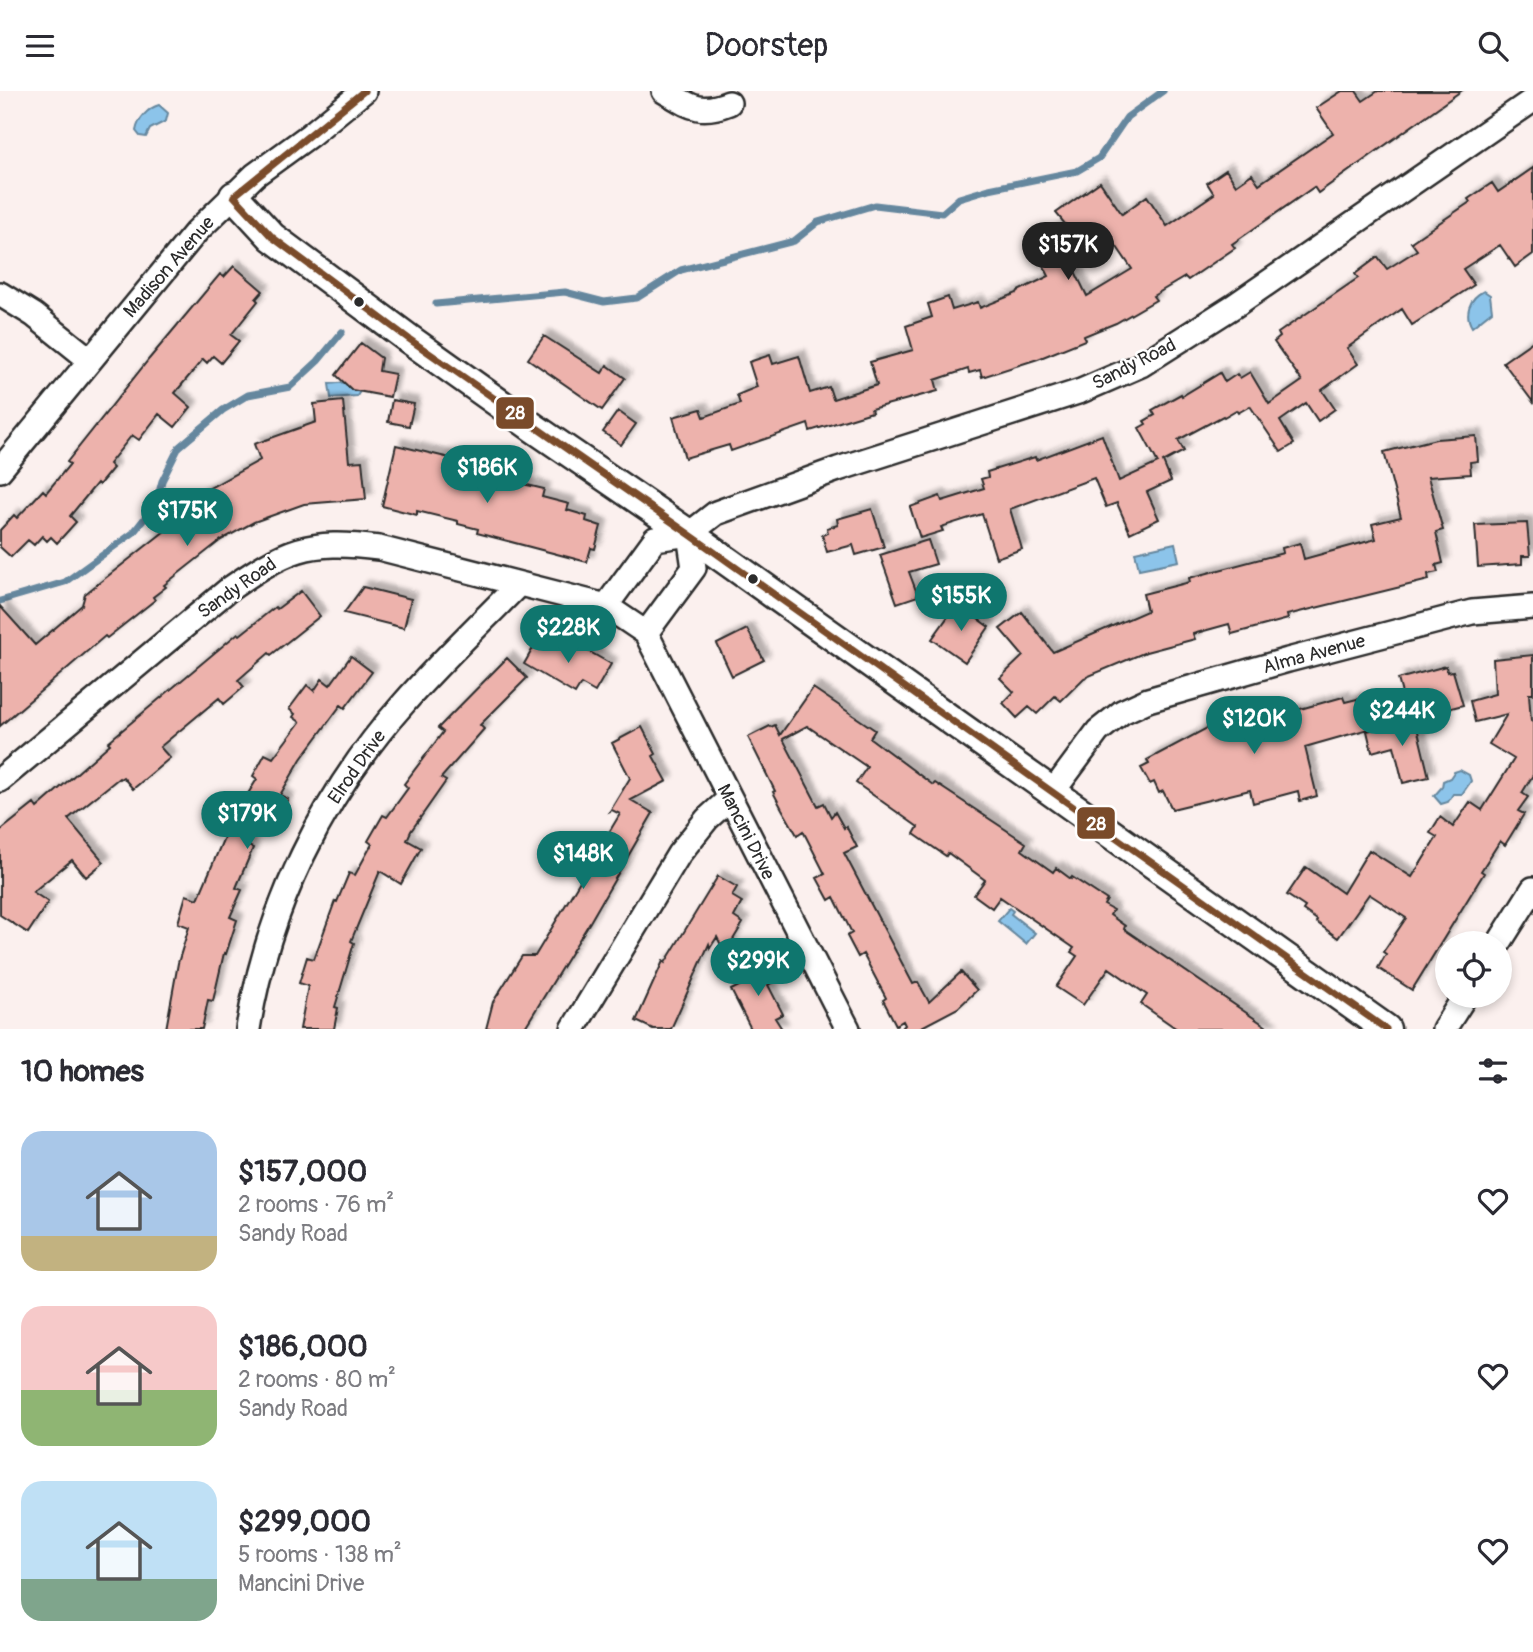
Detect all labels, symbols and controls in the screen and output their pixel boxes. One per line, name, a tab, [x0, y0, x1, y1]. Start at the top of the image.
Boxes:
text: Doorstep	[705, 26, 828, 66]
icon: menu	[21, 27, 59, 65]
icon: search	[1474, 27, 1512, 65]
street label: Madison Avenue	[118, 211, 220, 323]
pin: $157K	[1019, 223, 1117, 282]
text: $157K	[1038, 230, 1098, 259]
unlabelled marker	[352, 295, 366, 309]
street label: Sandy Road	[1088, 333, 1180, 395]
line badge: 28	[495, 396, 535, 430]
text: 28	[505, 401, 526, 425]
pin: $186K	[438, 445, 536, 505]
text: $186K	[457, 453, 517, 482]
pin: $175K	[138, 489, 236, 548]
text: $175K	[157, 496, 217, 525]
street label: Sandy Road	[193, 552, 281, 624]
unlabelled marker	[746, 572, 760, 586]
pin: $155K	[912, 573, 1010, 633]
text: $155K	[931, 581, 991, 610]
pin: $228K	[519, 605, 617, 665]
text: $228K	[536, 613, 600, 642]
street label: Alma Avenue	[1260, 629, 1368, 679]
pin: $244K	[1353, 689, 1451, 748]
text: $244K	[1369, 696, 1435, 725]
pin: $120K	[1205, 697, 1303, 756]
text: $120K	[1222, 704, 1286, 733]
street label: Elrod Drive	[323, 725, 392, 809]
street label: Mancini Drive	[712, 780, 781, 885]
pin: $179K	[198, 791, 296, 851]
text: $179K	[217, 799, 277, 828]
line badge: 28	[1076, 806, 1116, 840]
text: 28	[1086, 812, 1107, 836]
pin: $148K	[534, 831, 632, 891]
text: $148K	[553, 839, 613, 868]
map controls	[1435, 931, 1512, 1008]
button: locate	[1435, 931, 1512, 1008]
pin: $299K	[709, 939, 807, 998]
text: $299K	[727, 946, 789, 975]
icon: filters	[1474, 1052, 1512, 1090]
text: 10 homes	[21, 1053, 144, 1090]
text: $157,000	[238, 1153, 367, 1190]
icon: home	[77, 1159, 161, 1243]
icon: heart	[1474, 1182, 1512, 1220]
text: 2 rooms · 76 m²	[238, 1190, 394, 1219]
text: Sandy Road	[238, 1219, 348, 1248]
text: $186,000	[238, 1328, 368, 1365]
icon: home	[77, 1334, 161, 1418]
icon: heart	[1474, 1357, 1512, 1395]
text: 2 rooms · 80 m²	[238, 1365, 396, 1394]
text: Sandy Road	[238, 1394, 348, 1423]
text: $299,000	[238, 1503, 371, 1540]
icon: home	[77, 1509, 161, 1593]
icon: heart	[1474, 1532, 1512, 1570]
text: 5 rooms · 138 m²	[238, 1540, 402, 1569]
text: Mancini Drive	[238, 1569, 364, 1598]

